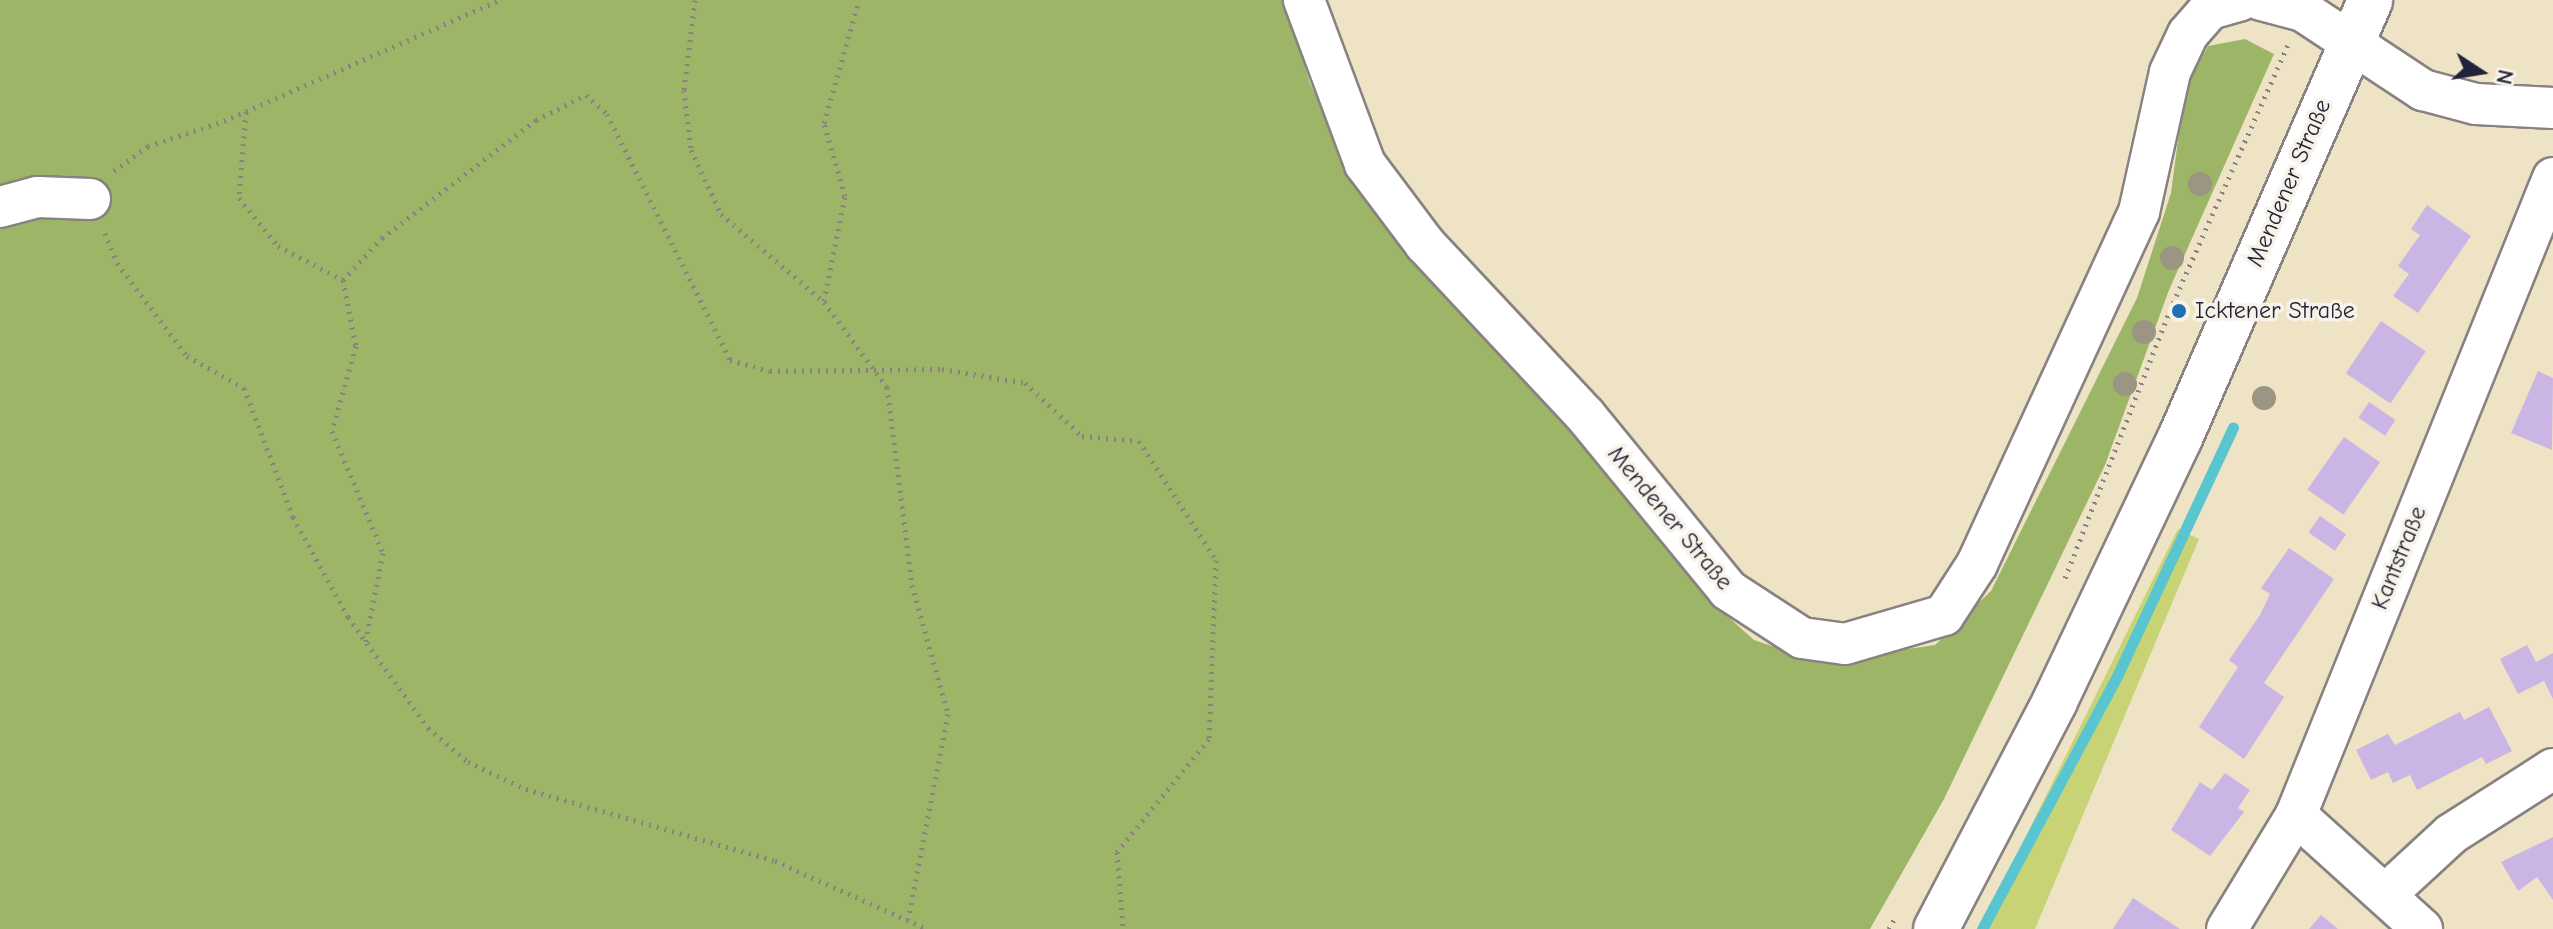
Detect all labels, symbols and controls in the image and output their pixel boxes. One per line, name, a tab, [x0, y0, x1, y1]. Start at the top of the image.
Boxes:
north arrow	[2441, 32, 2521, 112]
text: N	[2490, 67, 2519, 87]
street label: Mendener Straße	[2241, 95, 2337, 271]
place label: Icktener Straße	[2195, 297, 2355, 325]
marker: Icktener Straße	[2170, 302, 2188, 320]
street label: Mendener Straße	[1601, 440, 1739, 596]
street label: Kantstraße	[2365, 502, 2433, 614]

